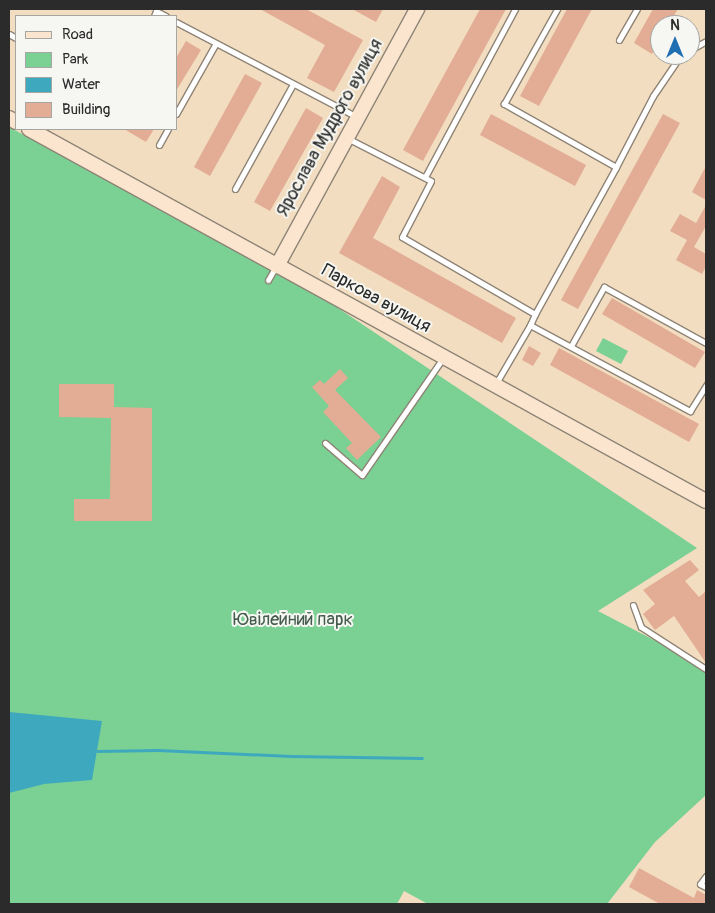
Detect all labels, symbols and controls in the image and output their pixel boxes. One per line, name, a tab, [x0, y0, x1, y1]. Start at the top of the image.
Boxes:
legend	[15, 15, 178, 130]
north arrow	[650, 15, 700, 65]
text: N	[670, 17, 680, 34]
text: Road	[62, 25, 93, 44]
street label: Ярослава Мудрого вулиця	[272, 35, 388, 221]
text: Park	[62, 50, 88, 69]
text: Water	[62, 75, 100, 94]
text: Building	[62, 100, 110, 119]
street label: Паркова вулиця	[318, 260, 434, 338]
park label: Ювілейний парк	[233, 609, 353, 631]

